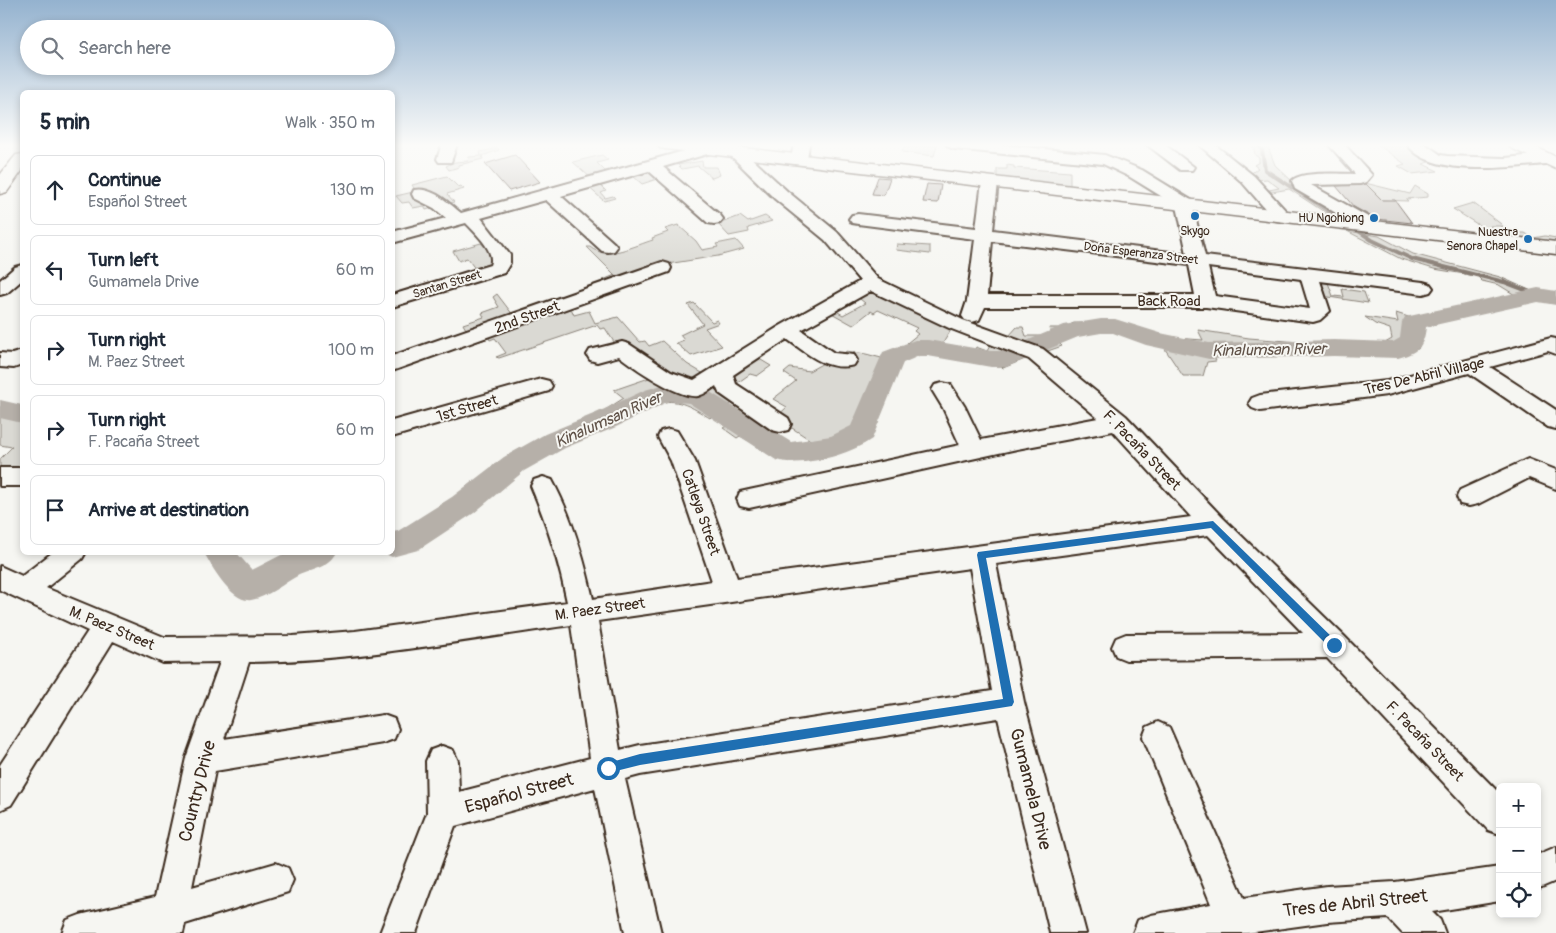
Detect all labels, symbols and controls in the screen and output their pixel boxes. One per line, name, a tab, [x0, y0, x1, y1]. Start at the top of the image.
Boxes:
search box	[20, 20, 395, 75]
icon: search	[38, 34, 66, 62]
text: Search here	[78, 36, 171, 60]
text: 5 min	[40, 109, 90, 136]
text: Walk · 350 m	[285, 113, 375, 133]
text: Continue	[88, 168, 161, 192]
icon: ahead	[41, 176, 69, 204]
text: 130 m	[330, 180, 374, 200]
text: Español Street	[88, 192, 187, 212]
marker: Skygo	[1189, 210, 1201, 222]
place label: HU Ngohiong	[1298, 211, 1364, 226]
marker: HU Ngohiong	[1368, 212, 1380, 224]
place label: Skygo	[1180, 224, 1210, 239]
place label: Nuestra Senora Chapel	[1446, 225, 1518, 254]
marker: Nuestra Senora Chapel	[1522, 233, 1534, 245]
street label: Doña Esperanza Street	[1083, 239, 1199, 268]
text: Turn left	[88, 248, 158, 272]
icon: left	[41, 256, 69, 284]
text: 60 m	[336, 260, 374, 280]
street label: Santan Street	[411, 267, 483, 302]
text: Gumamela Drive	[88, 272, 199, 292]
street label: Back Road	[1137, 292, 1201, 311]
street label: 2nd Street	[492, 297, 563, 338]
text: Turn right	[88, 328, 166, 352]
icon: right	[41, 336, 69, 364]
water label: Kinalumsan River	[1212, 339, 1329, 361]
text: 100 m	[328, 340, 374, 360]
text: M. Paez Street	[88, 352, 185, 372]
street label: Tres De Abril Village	[1362, 353, 1487, 400]
water label: Kinalumsan River	[552, 387, 667, 452]
street label: 1st Street	[434, 390, 501, 426]
street label: F. Pacaña Street	[1099, 406, 1185, 495]
text: Turn right	[88, 408, 166, 432]
icon: right	[41, 416, 69, 444]
text: 60 m	[336, 420, 374, 440]
text: F. Pacaña Street	[88, 432, 199, 452]
street label: Catleya Street	[677, 466, 724, 559]
icon: arrive	[41, 496, 69, 524]
text: Arrive at destination	[88, 498, 249, 522]
street label: M. Paez Street	[554, 594, 647, 625]
street label: M. Paez Street	[66, 602, 158, 655]
route end	[1323, 634, 1346, 657]
street label: F. Pacaña Street	[1382, 697, 1468, 786]
street label: Gumamela Drive	[1004, 726, 1057, 852]
street label: Country Drive	[174, 738, 221, 844]
route start	[597, 757, 620, 780]
street label: Español Street	[462, 768, 577, 819]
map controls	[1496, 783, 1541, 918]
button: +	[1496, 783, 1541, 828]
button: −	[1496, 828, 1541, 873]
button: locate	[1496, 873, 1541, 918]
street label: Tres de Abril Street	[1282, 884, 1429, 923]

